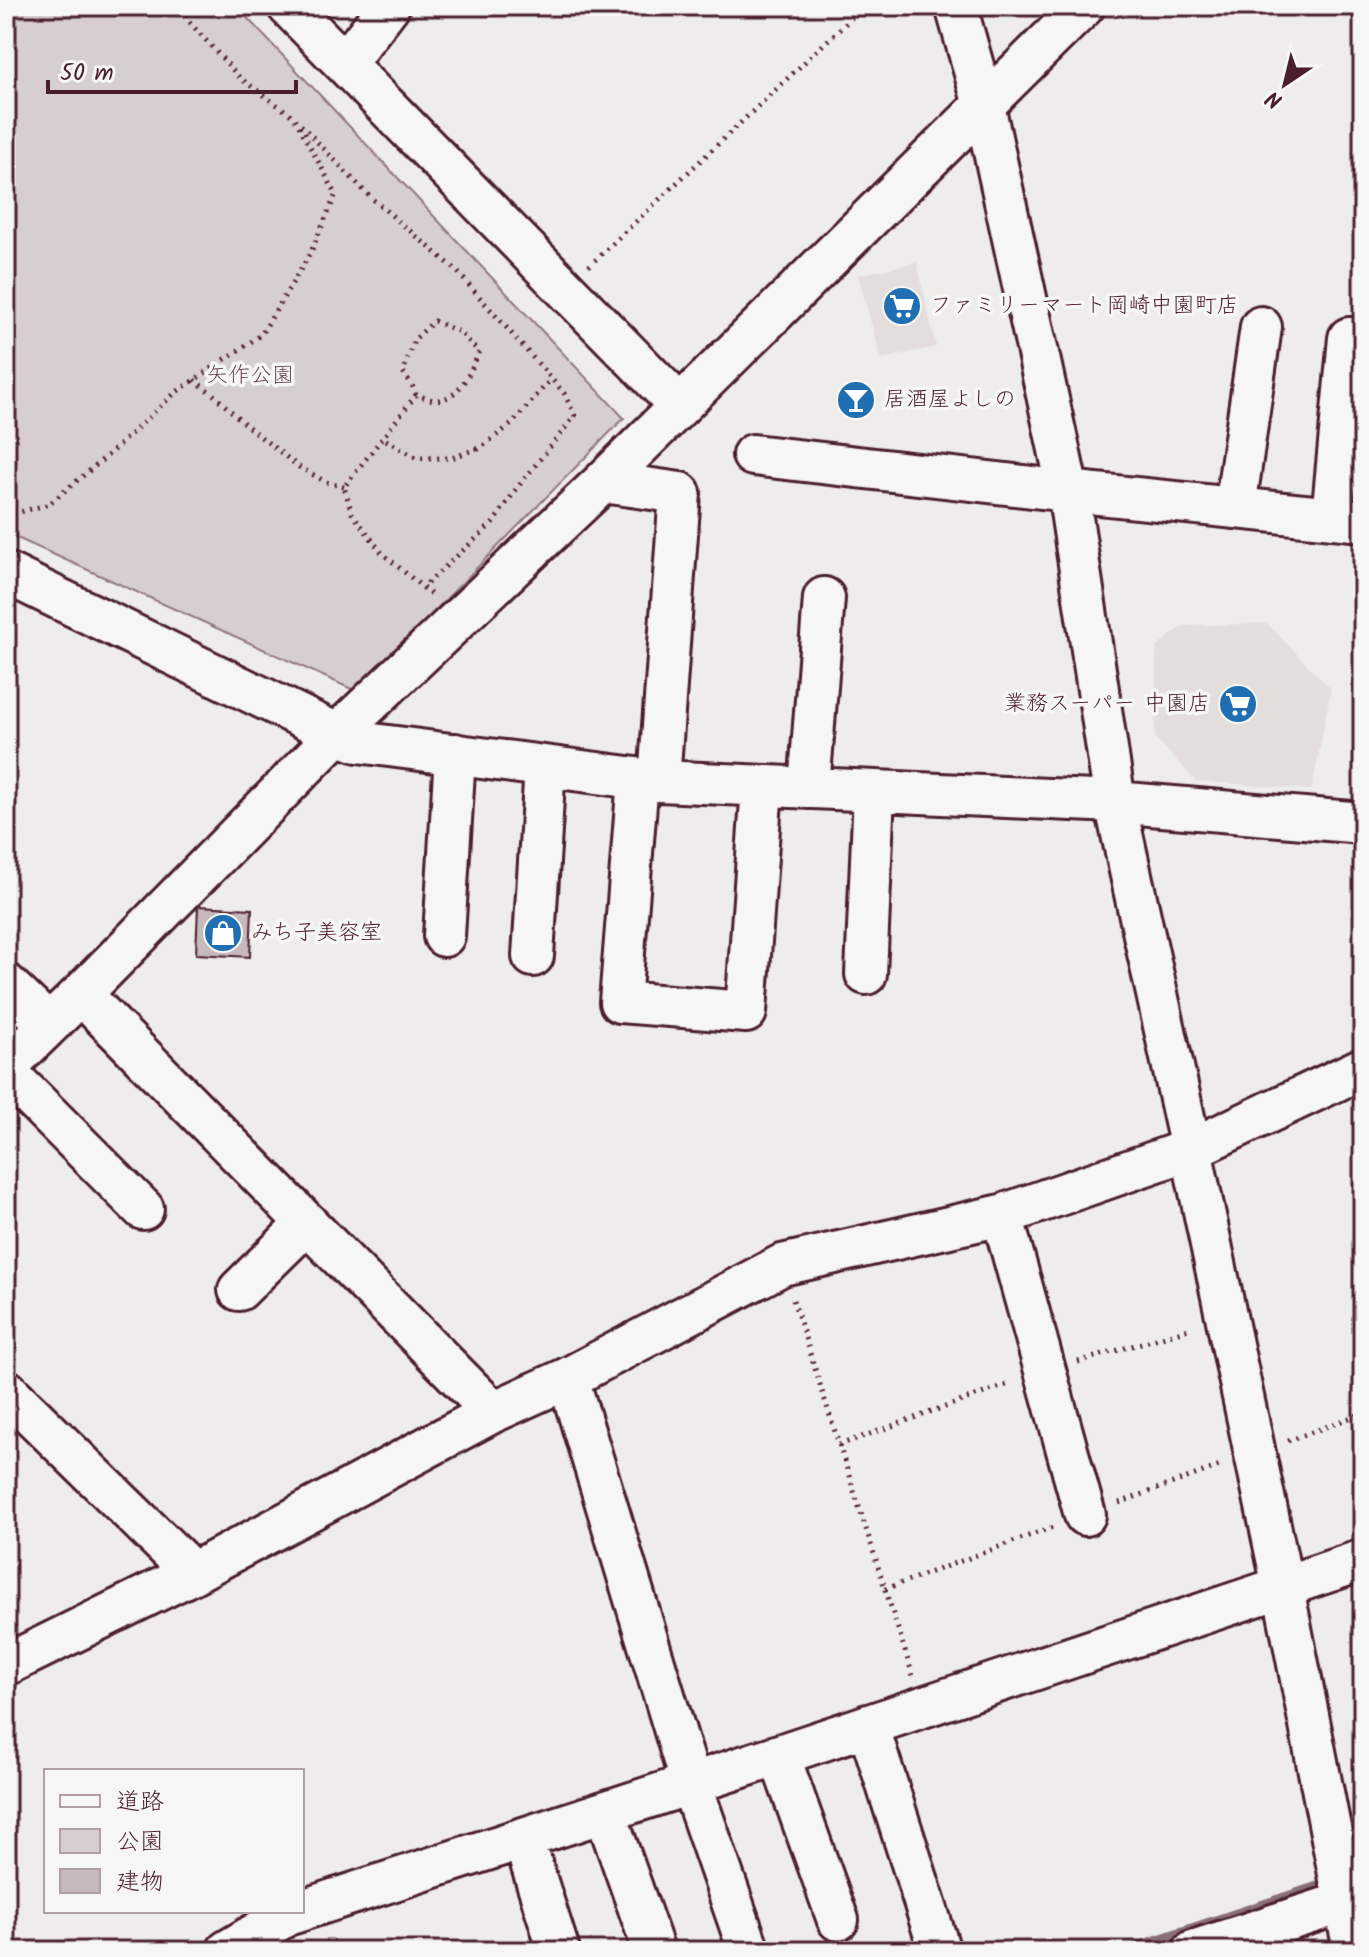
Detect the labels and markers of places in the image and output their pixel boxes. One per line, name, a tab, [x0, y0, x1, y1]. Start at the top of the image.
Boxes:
supermarket icon: ファミリーマート岡崎中園町店	[881, 285, 923, 327]
place label: ファミリーマート岡崎中園町店	[930, 289, 1238, 324]
bar icon: 居酒屋よしの	[835, 379, 877, 421]
place label: 居酒屋よしの	[884, 383, 1016, 418]
supermarket icon: 業務スーパー 中園店	[1217, 683, 1259, 725]
place label: 業務スーパー 中園店	[1004, 687, 1210, 722]
shop icon: みち子美容室	[202, 912, 244, 954]
place label: みち子美容室	[251, 916, 382, 951]

